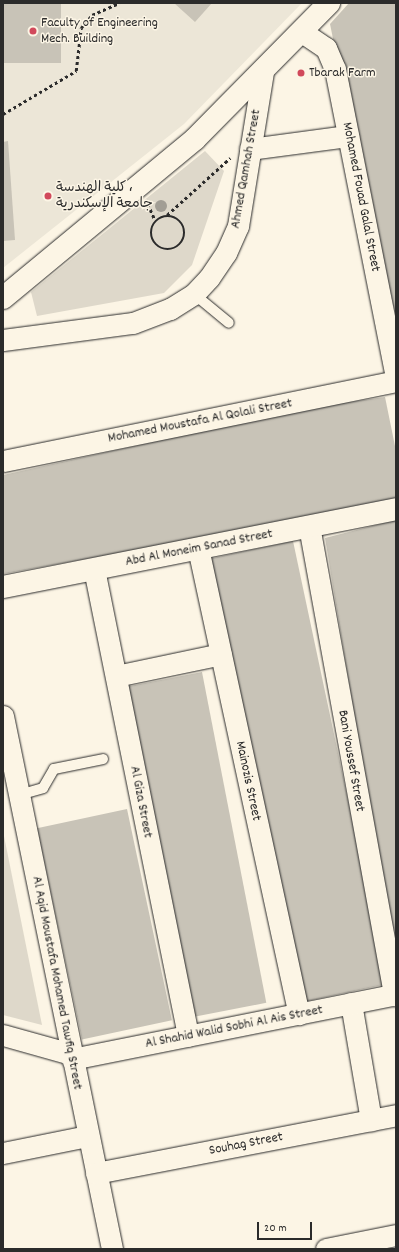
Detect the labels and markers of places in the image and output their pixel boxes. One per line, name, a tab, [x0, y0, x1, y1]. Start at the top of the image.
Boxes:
place label: Faculty of Engineering Mech. Building	[41, 15, 158, 48]
marker: Faculty of Engineering Mech. Building	[28, 26, 38, 36]
place label: Tbarak Farm	[309, 65, 376, 81]
marker: Tbarak Farm	[296, 68, 306, 78]
place label: كلية الهندسة ، جامعة الإسكندرية	[56, 180, 153, 212]
marker: كلية الهندسة ، جامعة الإسكندرية	[43, 191, 53, 201]

